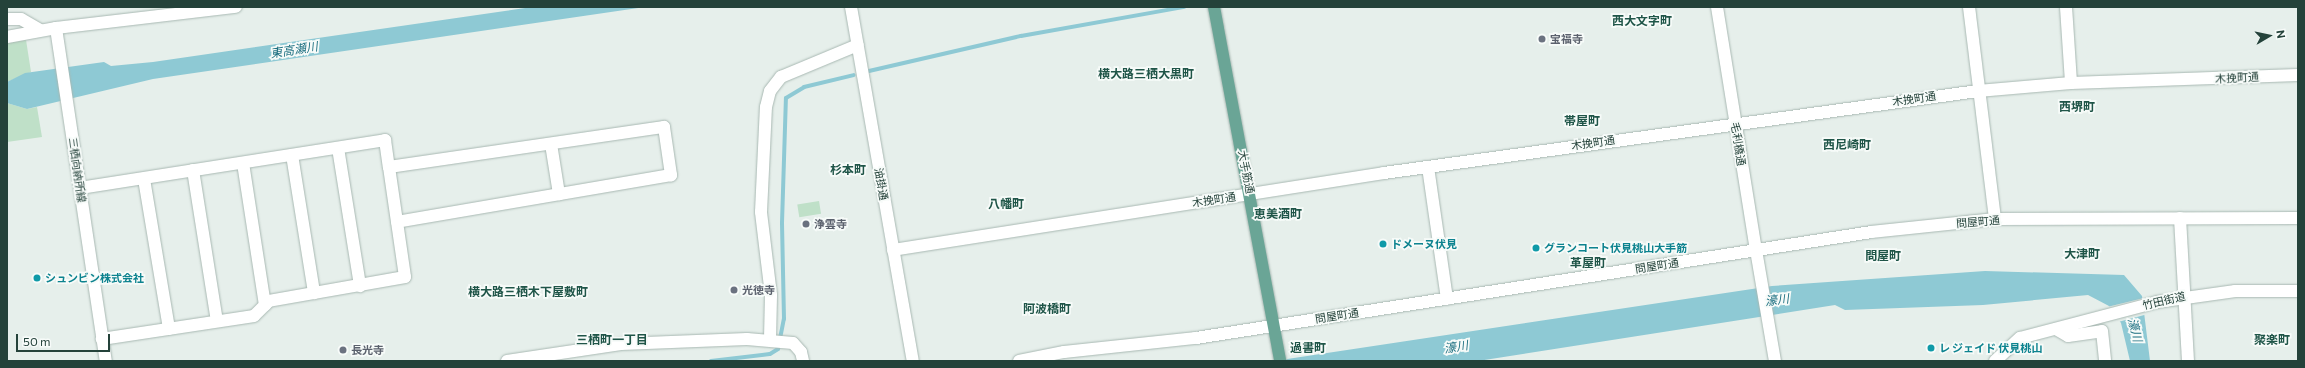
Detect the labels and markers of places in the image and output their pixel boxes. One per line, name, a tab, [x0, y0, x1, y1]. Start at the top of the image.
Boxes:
place label: 宝福寺	[1550, 32, 1583, 46]
marker: 宝福寺	[1537, 34, 1547, 44]
place label: 浄雲寺	[814, 217, 847, 231]
marker: 浄雲寺	[801, 219, 811, 229]
place label: ドメーヌ伏見	[1391, 237, 1457, 251]
marker: ドメーヌ伏見	[1378, 239, 1388, 249]
place label: グランコート伏見桃山大手筋	[1544, 241, 1687, 255]
marker: グランコート伏見桃山大手筋	[1531, 243, 1541, 253]
place label: シュンビン株式会社	[45, 271, 144, 285]
marker: シュンビン株式会社	[32, 273, 42, 283]
place label: 光徳寺	[742, 283, 775, 297]
marker: 光徳寺	[729, 285, 739, 295]
place label: レ ジェイド 伏見桃山	[1939, 341, 2042, 355]
place label: 長光寺	[351, 343, 384, 357]
marker: レ ジェイド 伏見桃山	[1926, 343, 1936, 353]
marker: 長光寺	[338, 345, 348, 355]

